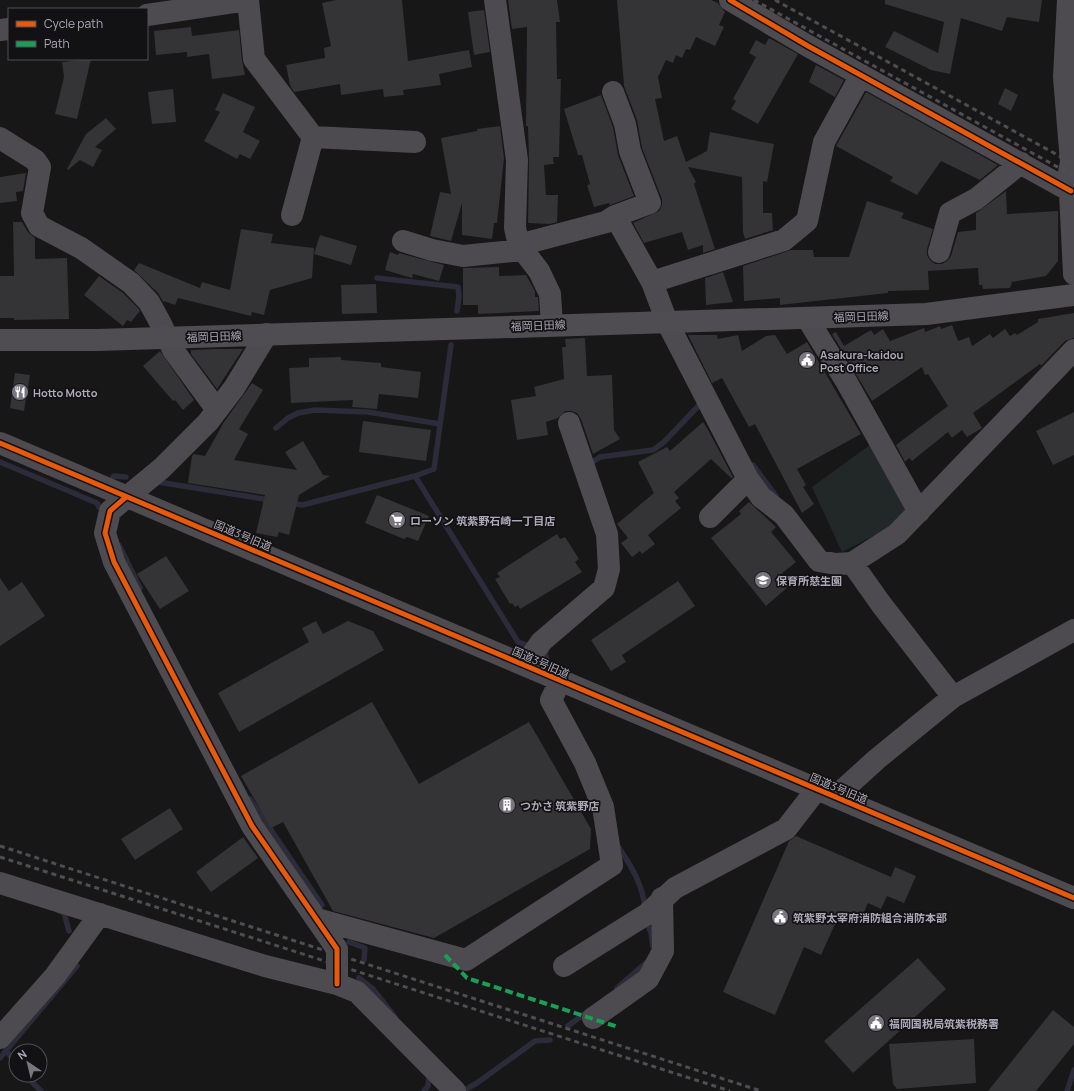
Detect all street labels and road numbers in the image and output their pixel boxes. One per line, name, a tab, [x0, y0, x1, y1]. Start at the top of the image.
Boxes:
street label: 福岡日田線	[833, 308, 889, 324]
street label: 福岡日田線	[510, 317, 566, 333]
street label: 福岡日田線	[186, 328, 242, 344]
street label: 国道3号旧道	[212, 516, 274, 554]
street label: 国道3号旧道	[510, 643, 572, 681]
street label: 国道3号旧道	[808, 769, 870, 807]

